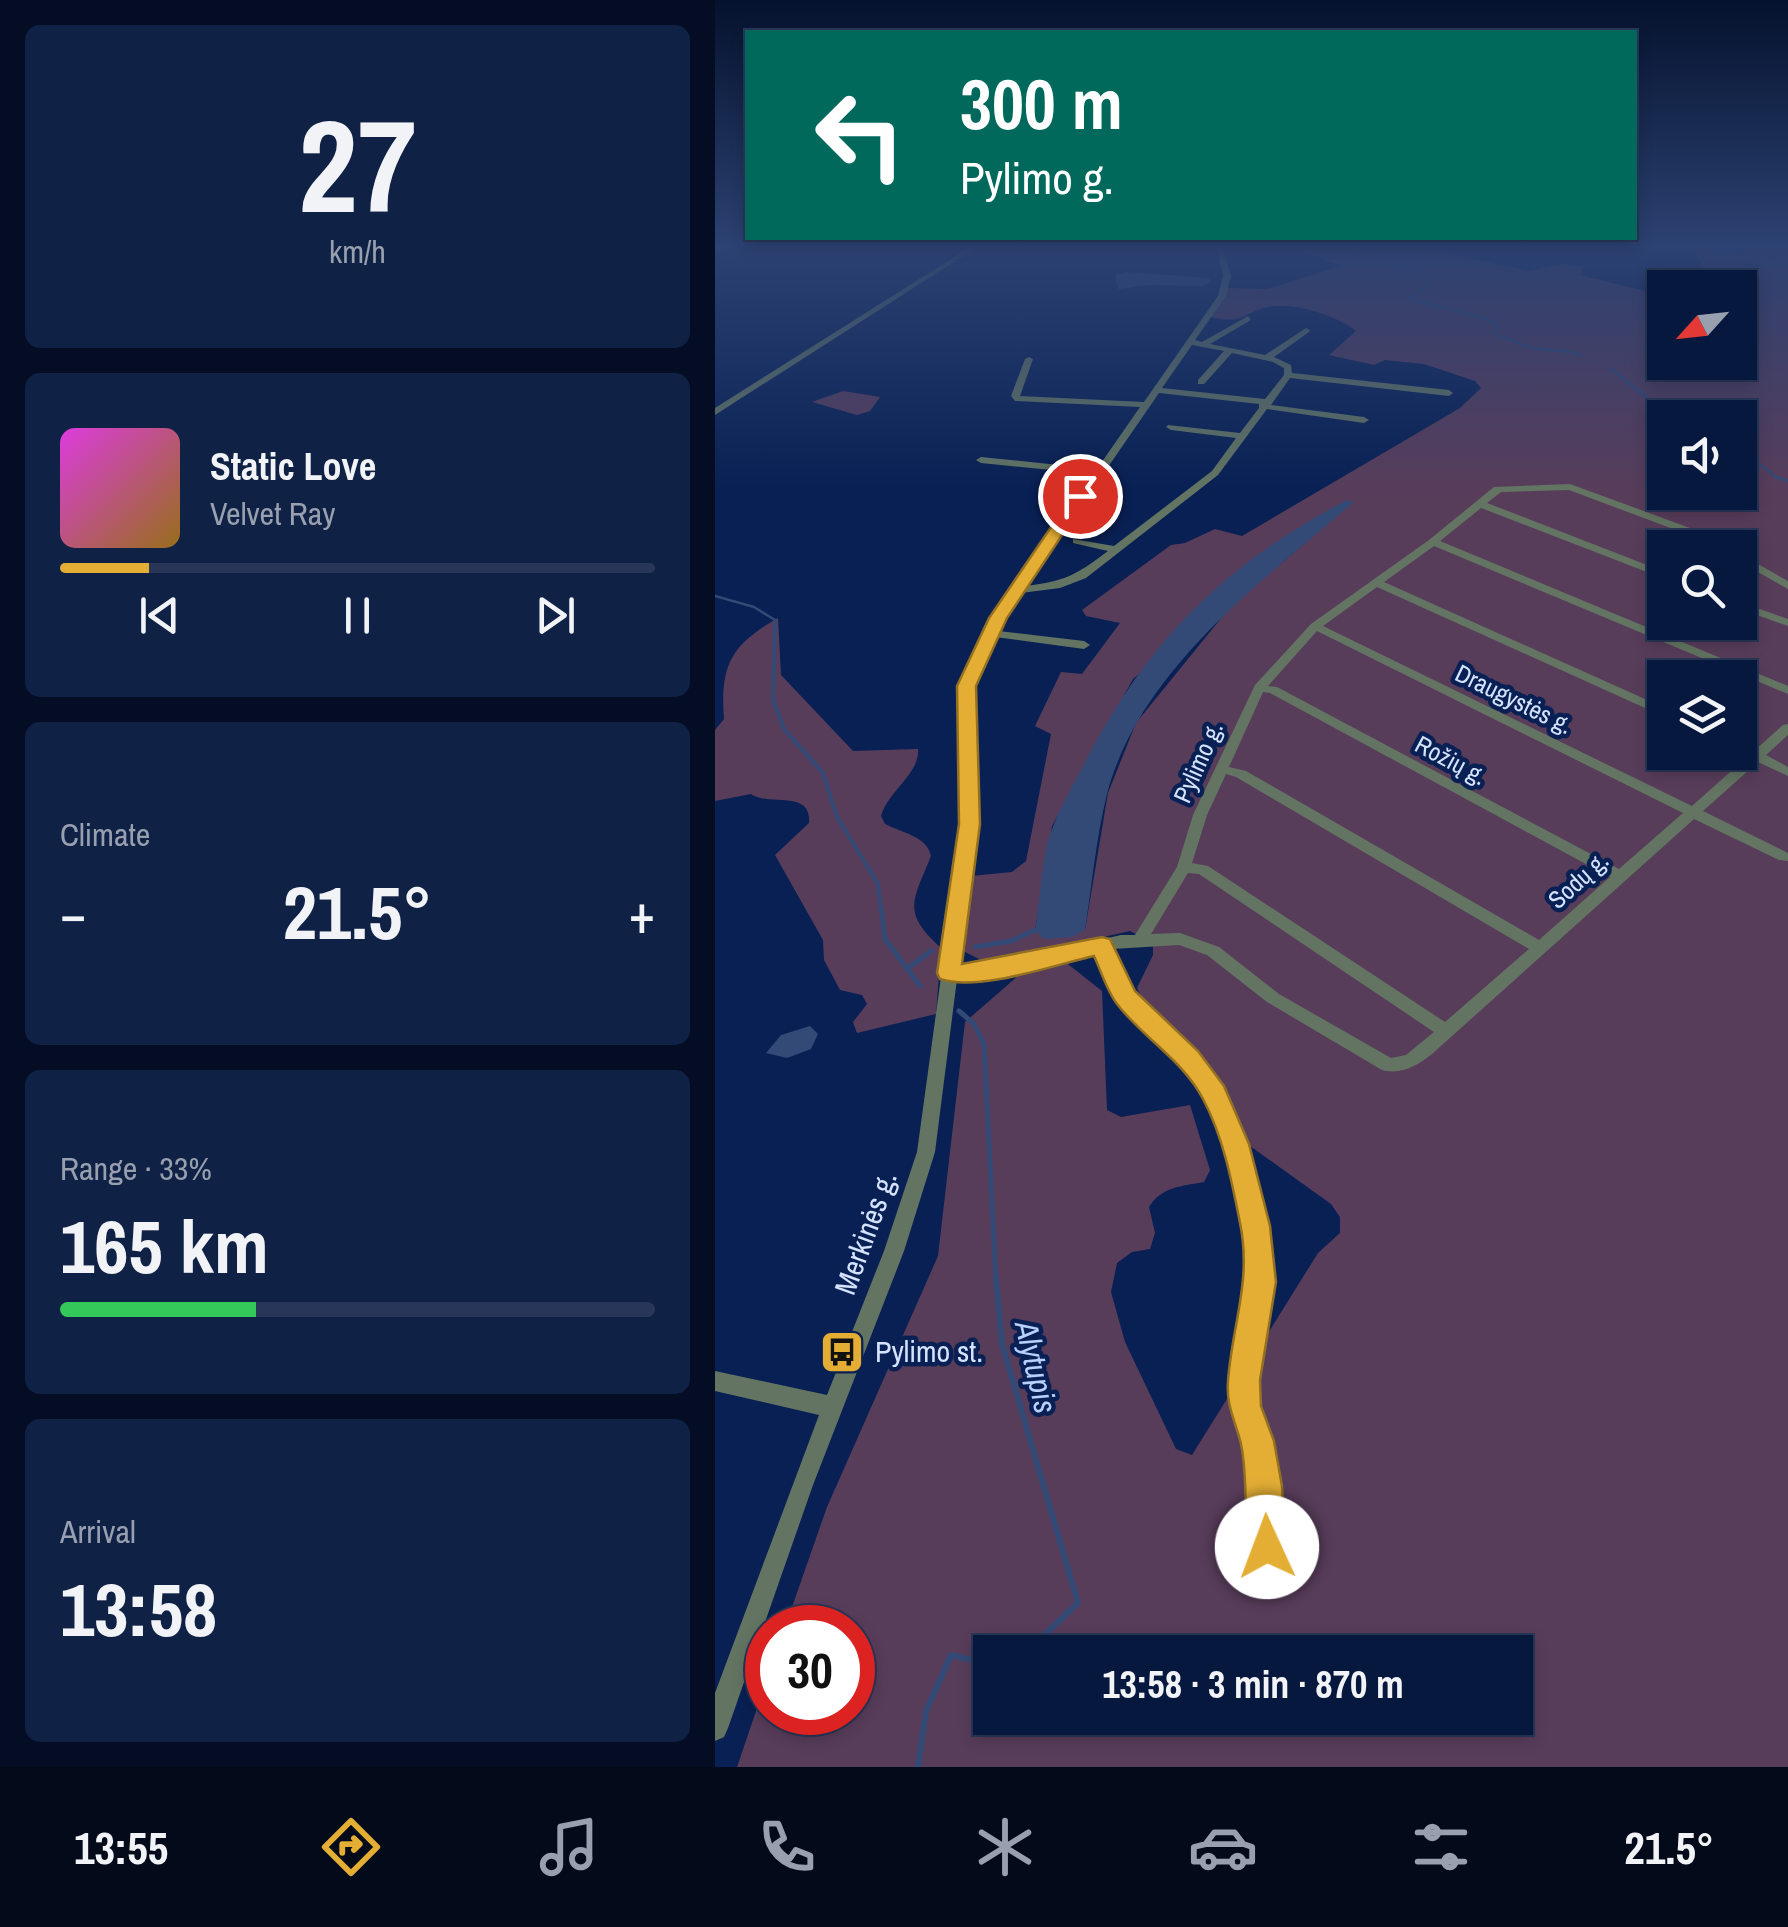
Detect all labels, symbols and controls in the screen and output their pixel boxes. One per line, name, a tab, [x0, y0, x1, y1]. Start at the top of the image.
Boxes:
text: 300 m	[960, 57, 1123, 151]
icon: left	[795, 70, 925, 200]
text: 27	[298, 77, 417, 253]
text: Pylimo g.	[960, 147, 1114, 208]
text: km/h	[329, 230, 386, 273]
north arrow	[1647, 270, 1757, 380]
map controls	[1647, 270, 1757, 770]
button: sound	[1647, 400, 1757, 510]
text: Static Love	[210, 441, 376, 492]
pin	[1038, 454, 1123, 539]
icon: arrive	[1053, 469, 1108, 524]
text: Velvet Ray	[210, 492, 335, 535]
button: search	[1647, 530, 1757, 640]
icon: previous	[132, 588, 187, 643]
icon: pause	[330, 588, 385, 643]
icon: next	[528, 588, 583, 643]
street label: Draugystės g.	[1450, 656, 1578, 742]
button: layers	[1647, 660, 1757, 770]
street label: Pylimo g.	[1165, 716, 1231, 808]
street label: Rožių g.	[1409, 727, 1493, 793]
text: Climate	[60, 813, 150, 856]
street label: Sodų g.	[1540, 844, 1616, 916]
text: 21.5°	[283, 861, 432, 962]
text: −	[60, 876, 86, 950]
text: +	[629, 876, 655, 950]
text: Range · 33%	[60, 1147, 212, 1190]
street label: Merkinės g.	[824, 1165, 906, 1300]
text: 165 km	[60, 1195, 269, 1296]
water label: Alytupis	[1005, 1315, 1068, 1417]
bus stop icon: Pylimo st.	[819, 1329, 865, 1375]
place label: Pylimo st.	[875, 1331, 983, 1371]
position arrow	[1215, 1495, 1319, 1599]
text: Arrival	[60, 1510, 136, 1553]
text: 13:58	[60, 1558, 217, 1659]
speed limit sign: 30	[745, 1605, 875, 1735]
text: 13:58 · 3 min · 870 m	[1102, 1659, 1404, 1710]
icon: directions	[316, 1812, 386, 1882]
icon: music	[534, 1812, 604, 1882]
icon: phone	[752, 1812, 822, 1882]
icon: climate	[970, 1812, 1040, 1882]
icon: car	[1188, 1812, 1258, 1882]
icon: filters	[1406, 1812, 1476, 1882]
text: 13:55	[74, 1817, 168, 1878]
text: 21.5°	[1624, 1817, 1714, 1878]

